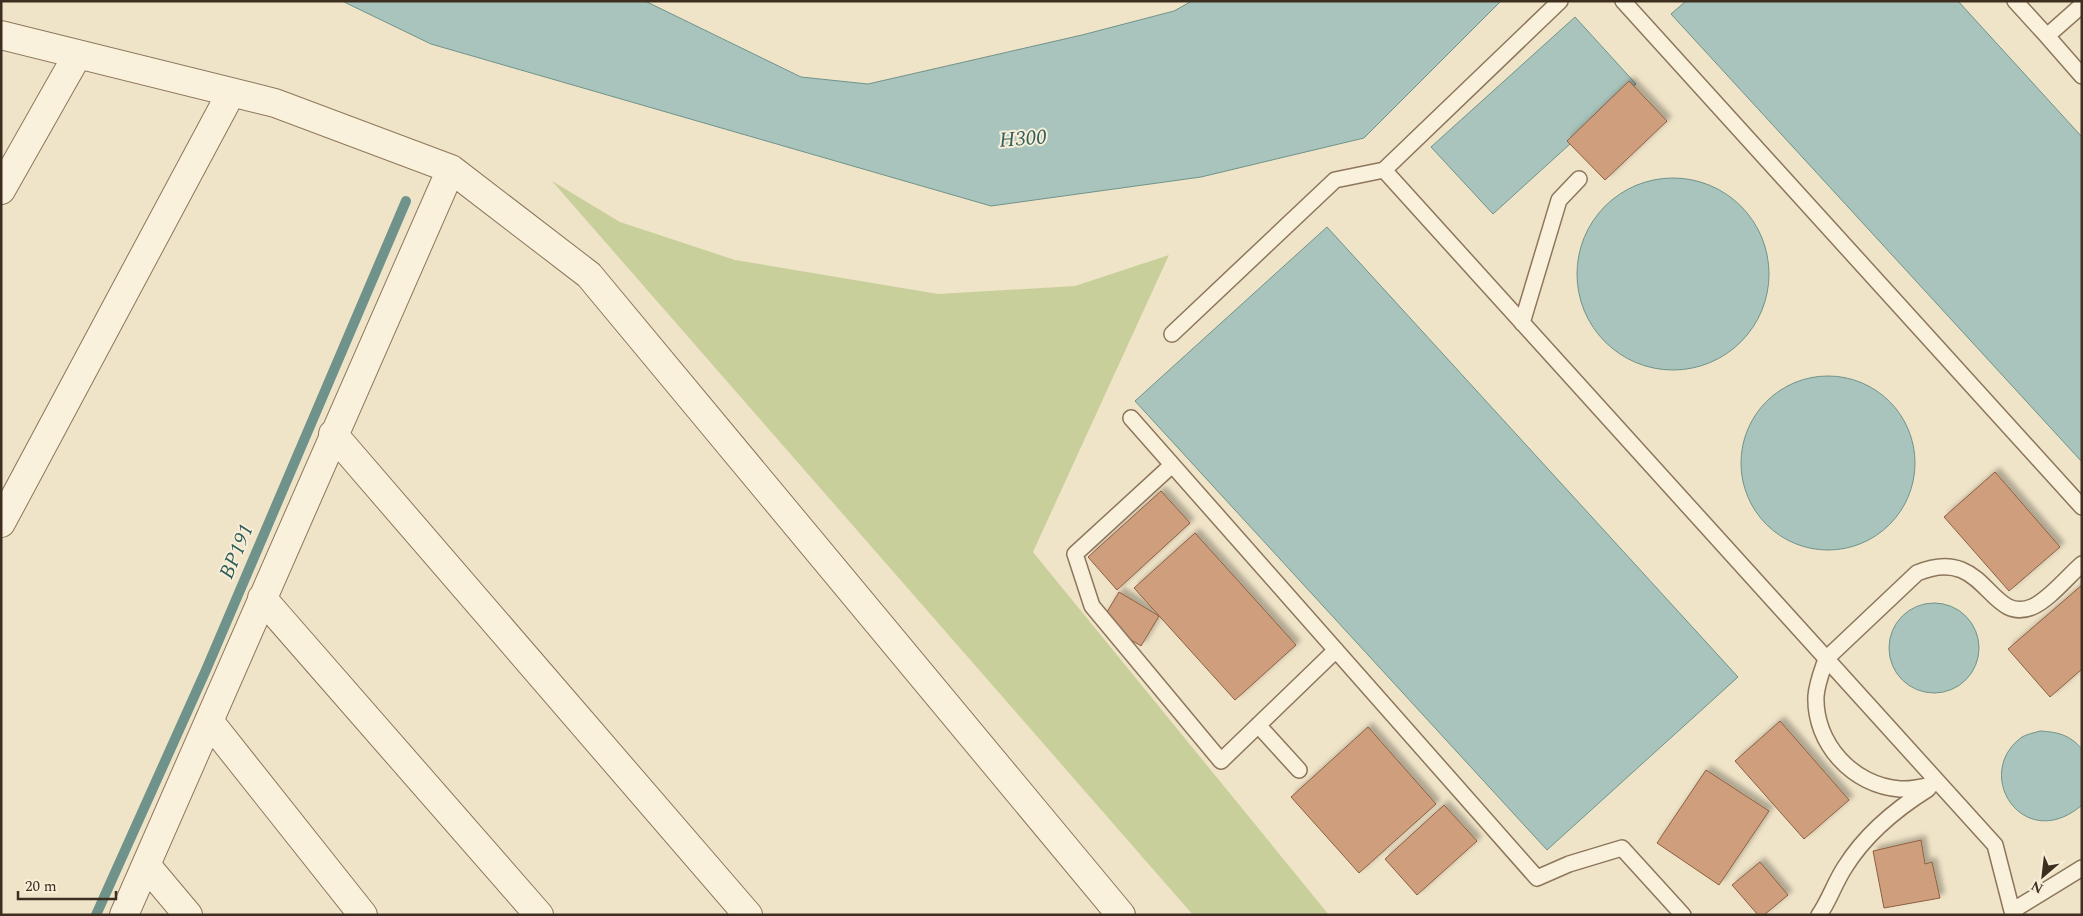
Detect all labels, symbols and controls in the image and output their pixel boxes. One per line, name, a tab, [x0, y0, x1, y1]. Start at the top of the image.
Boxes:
water label: H300	[998, 121, 1048, 157]
water label: BP191	[211, 519, 263, 584]
north arrow	[2018, 851, 2068, 901]
scale bar	[18, 868, 115, 900]
text: 20 m	[25, 875, 57, 898]
text: N	[2027, 875, 2047, 899]

